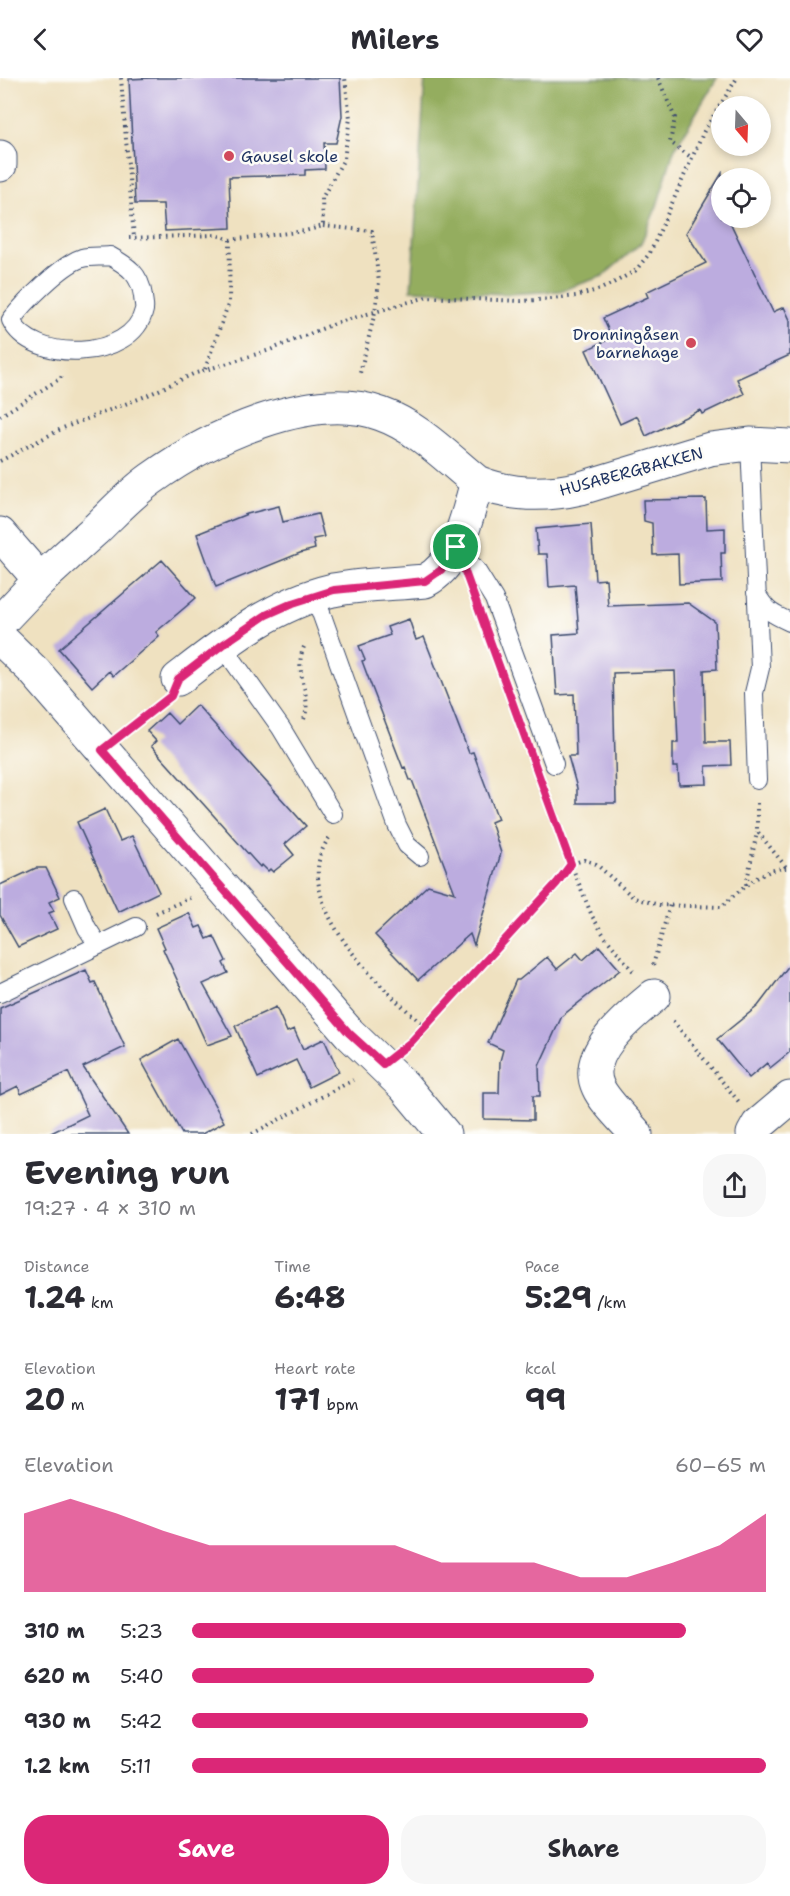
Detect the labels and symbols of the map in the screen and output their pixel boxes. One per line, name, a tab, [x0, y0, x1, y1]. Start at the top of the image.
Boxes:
north arrow	[711, 96, 771, 156]
place label: Gausel skole	[241, 146, 338, 167]
marker: Gausel skole	[222, 149, 236, 163]
place label: Dronningåsen barnehage	[573, 324, 679, 363]
marker: Dronningåsen barnehage	[684, 336, 698, 350]
street label: HUSABERGBAKKEN	[557, 442, 705, 501]
pin	[430, 521, 481, 572]

